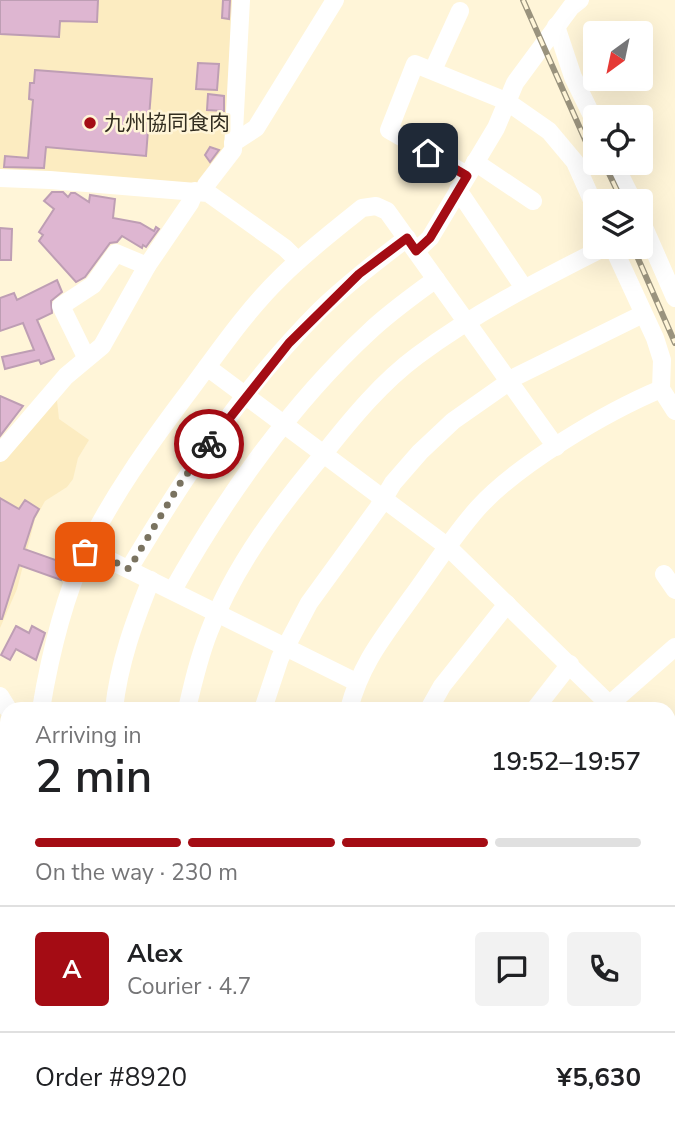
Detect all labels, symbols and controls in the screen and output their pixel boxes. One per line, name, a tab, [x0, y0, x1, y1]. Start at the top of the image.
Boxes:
north arrow	[583, 21, 653, 91]
map controls	[583, 21, 653, 259]
button: locate	[583, 105, 653, 175]
place label: 九州協同食肉	[104, 109, 230, 137]
marker: 九州協同食肉	[82, 115, 98, 131]
pin	[398, 123, 458, 183]
icon: home	[409, 134, 447, 172]
button: layers	[583, 189, 653, 259]
courier	[174, 409, 244, 479]
icon: bike	[190, 425, 228, 463]
pin	[55, 522, 115, 582]
icon: bag	[66, 533, 104, 571]
text: Arriving in	[35, 720, 142, 751]
text: 19:52–19:57	[491, 744, 641, 779]
text: 2 min	[35, 745, 152, 808]
text: On the way · 230 m	[35, 857, 238, 888]
button: chat	[475, 932, 549, 1006]
button: phone	[567, 932, 641, 1006]
text: Alex	[127, 936, 183, 971]
text: A	[62, 952, 82, 987]
text: Courier · 4.7	[127, 971, 251, 1002]
text: Order #8920	[35, 1060, 187, 1095]
text: ¥5,630	[557, 1060, 641, 1095]

